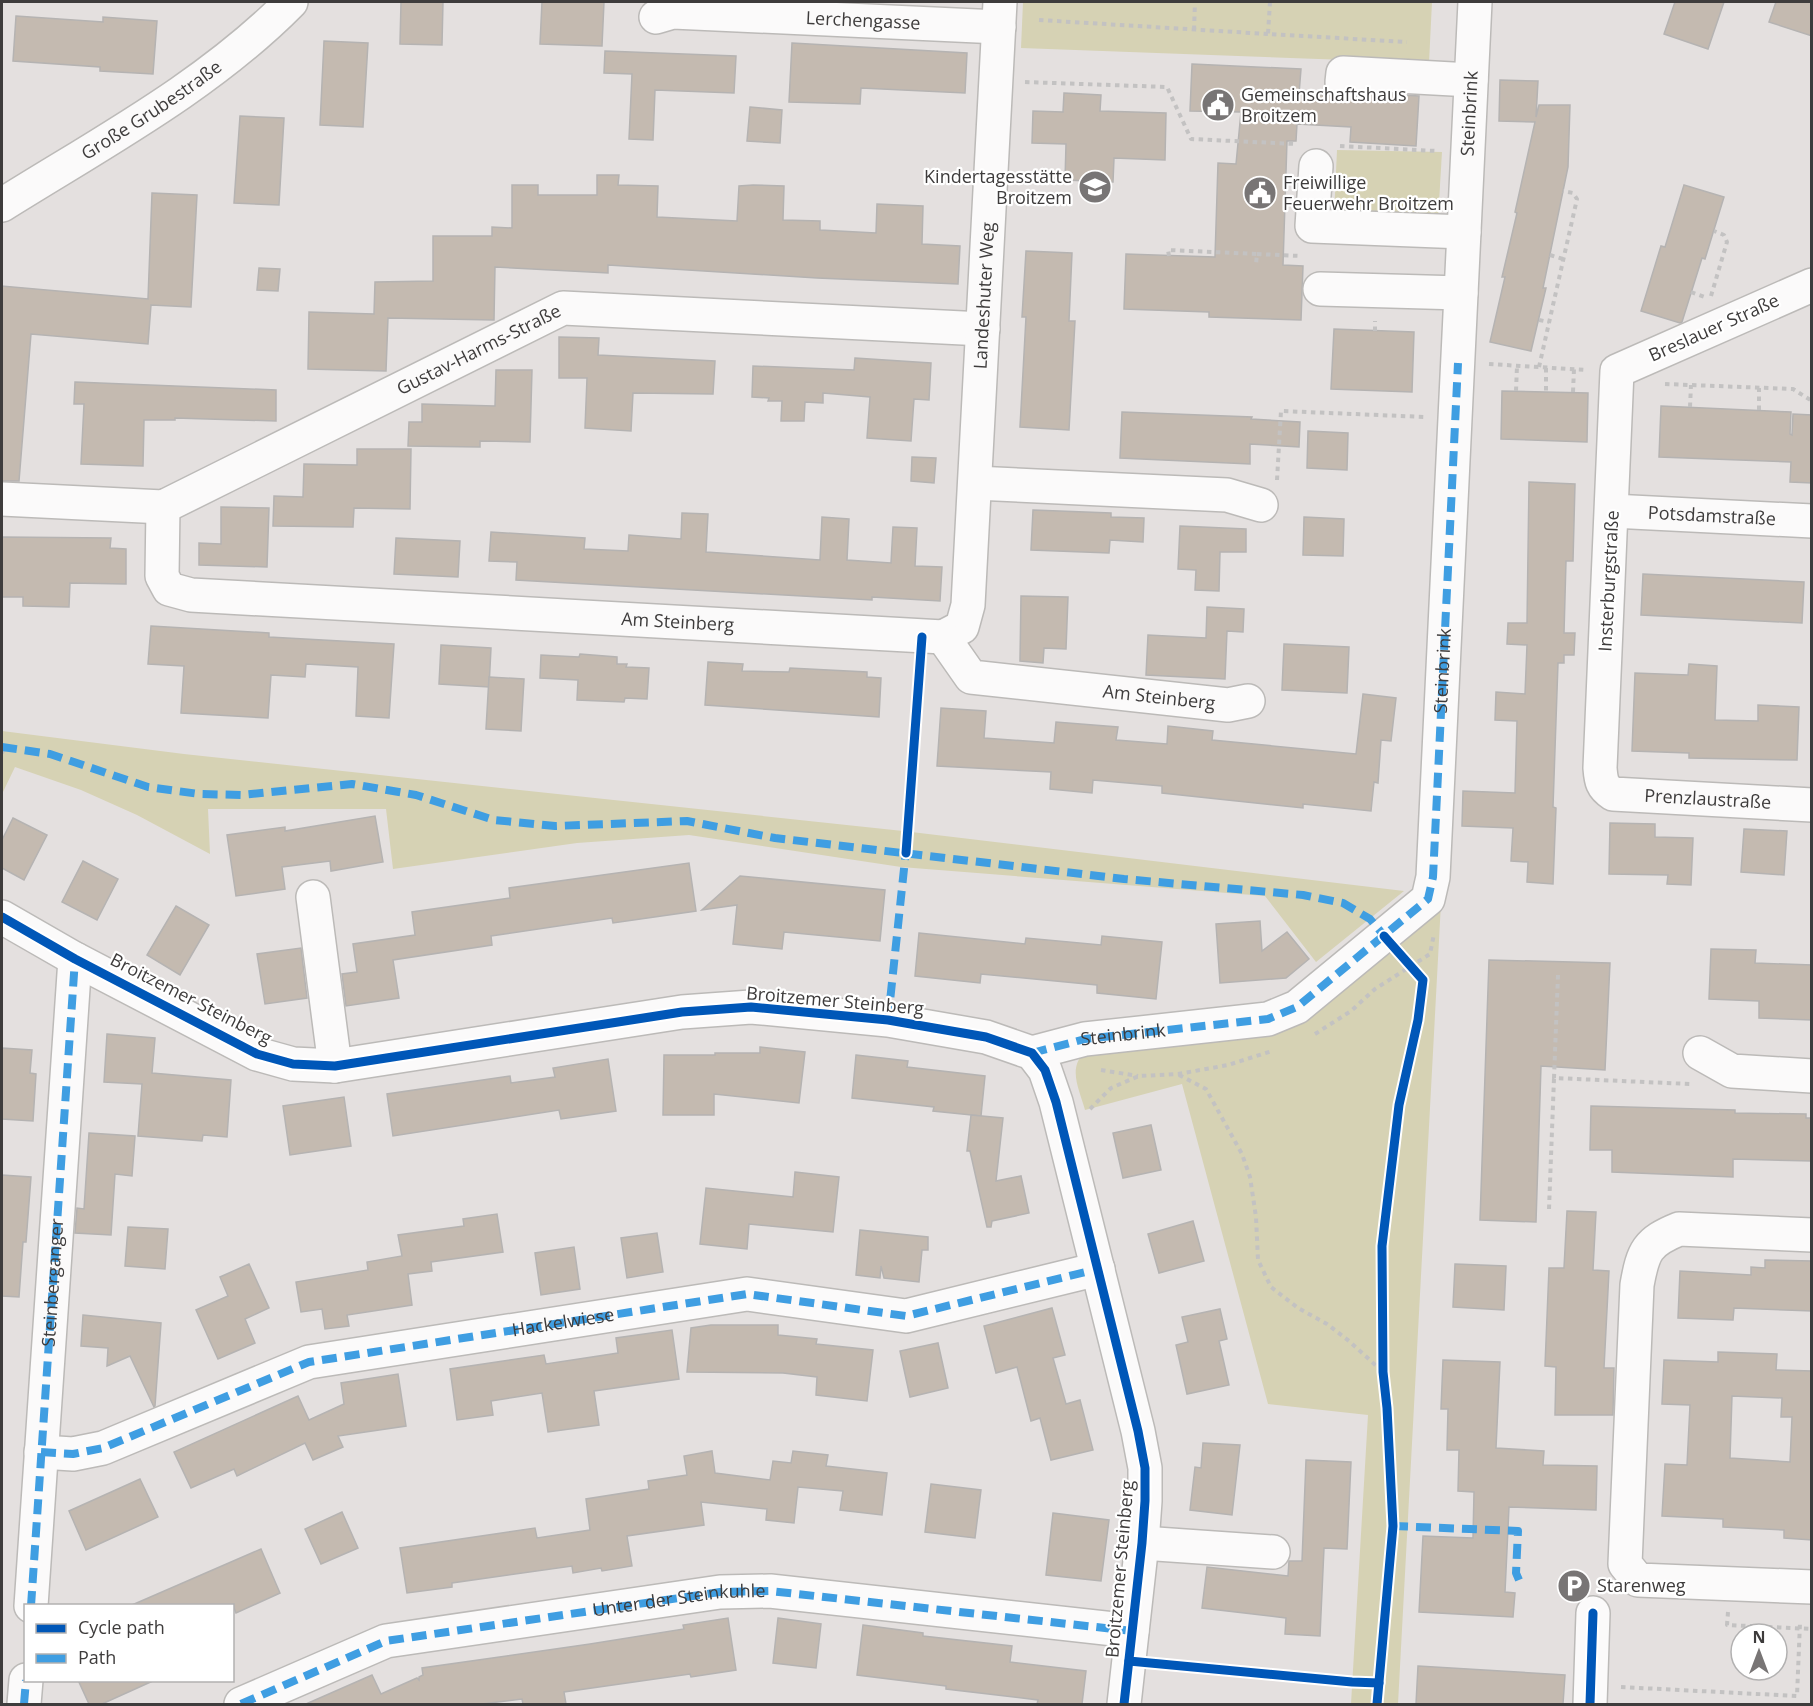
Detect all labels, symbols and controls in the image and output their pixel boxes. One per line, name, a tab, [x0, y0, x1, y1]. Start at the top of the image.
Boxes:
street label: Lerchengasse	[805, 5, 921, 34]
street label: Große Grubestraße	[76, 54, 226, 165]
street label: Steinbrink	[1455, 70, 1483, 157]
place label: Gemeinschaftshaus Broitzem	[1241, 82, 1407, 127]
public building icon: Gemeinschaftshaus Broitzem	[1200, 87, 1236, 123]
place label: Kindertagesstätte Broitzem	[924, 164, 1072, 209]
school or university icon: Kindertagesstätte Broitzem	[1077, 169, 1113, 205]
place label: Freiwillige Feuerwehr Broitzem	[1283, 170, 1454, 215]
public building icon: Freiwillige Feuerwehr Broitzem	[1242, 175, 1278, 211]
street label: Landeshuter Weg	[968, 221, 999, 370]
street label: Breslauer Straße	[1645, 288, 1783, 367]
street label: Gustav-Harms-Straße	[392, 298, 565, 400]
street label: Potsdamstraße	[1647, 500, 1776, 530]
street label: Insterburgstraße	[1592, 510, 1624, 652]
street label: Am Steinberg	[621, 606, 735, 636]
street label: Steinbrink	[1428, 627, 1456, 714]
street label: Am Steinberg	[1102, 678, 1217, 715]
street label: Prenzlaustraße	[1644, 783, 1772, 814]
street label: Broitzemer Steinberg	[107, 947, 277, 1049]
street label: Broitzemer Steinberg	[745, 980, 925, 1020]
street label: Steinbrink	[1079, 1017, 1167, 1050]
street label: Steinberganger	[36, 1217, 68, 1348]
street label: Hackelwiese	[510, 1302, 616, 1341]
street label: Broitzemer Steinberg	[1099, 1479, 1139, 1659]
parking icon: Starenweg	[1556, 1568, 1592, 1604]
place label: Starenweg	[1597, 1573, 1686, 1597]
street label: Unter der Steinkuhle	[591, 1578, 766, 1622]
legend	[24, 1604, 234, 1682]
text: Cycle path	[78, 1615, 165, 1639]
north arrow	[1729, 1622, 1789, 1682]
text: N	[1752, 1626, 1766, 1648]
text: Path	[78, 1645, 116, 1669]

